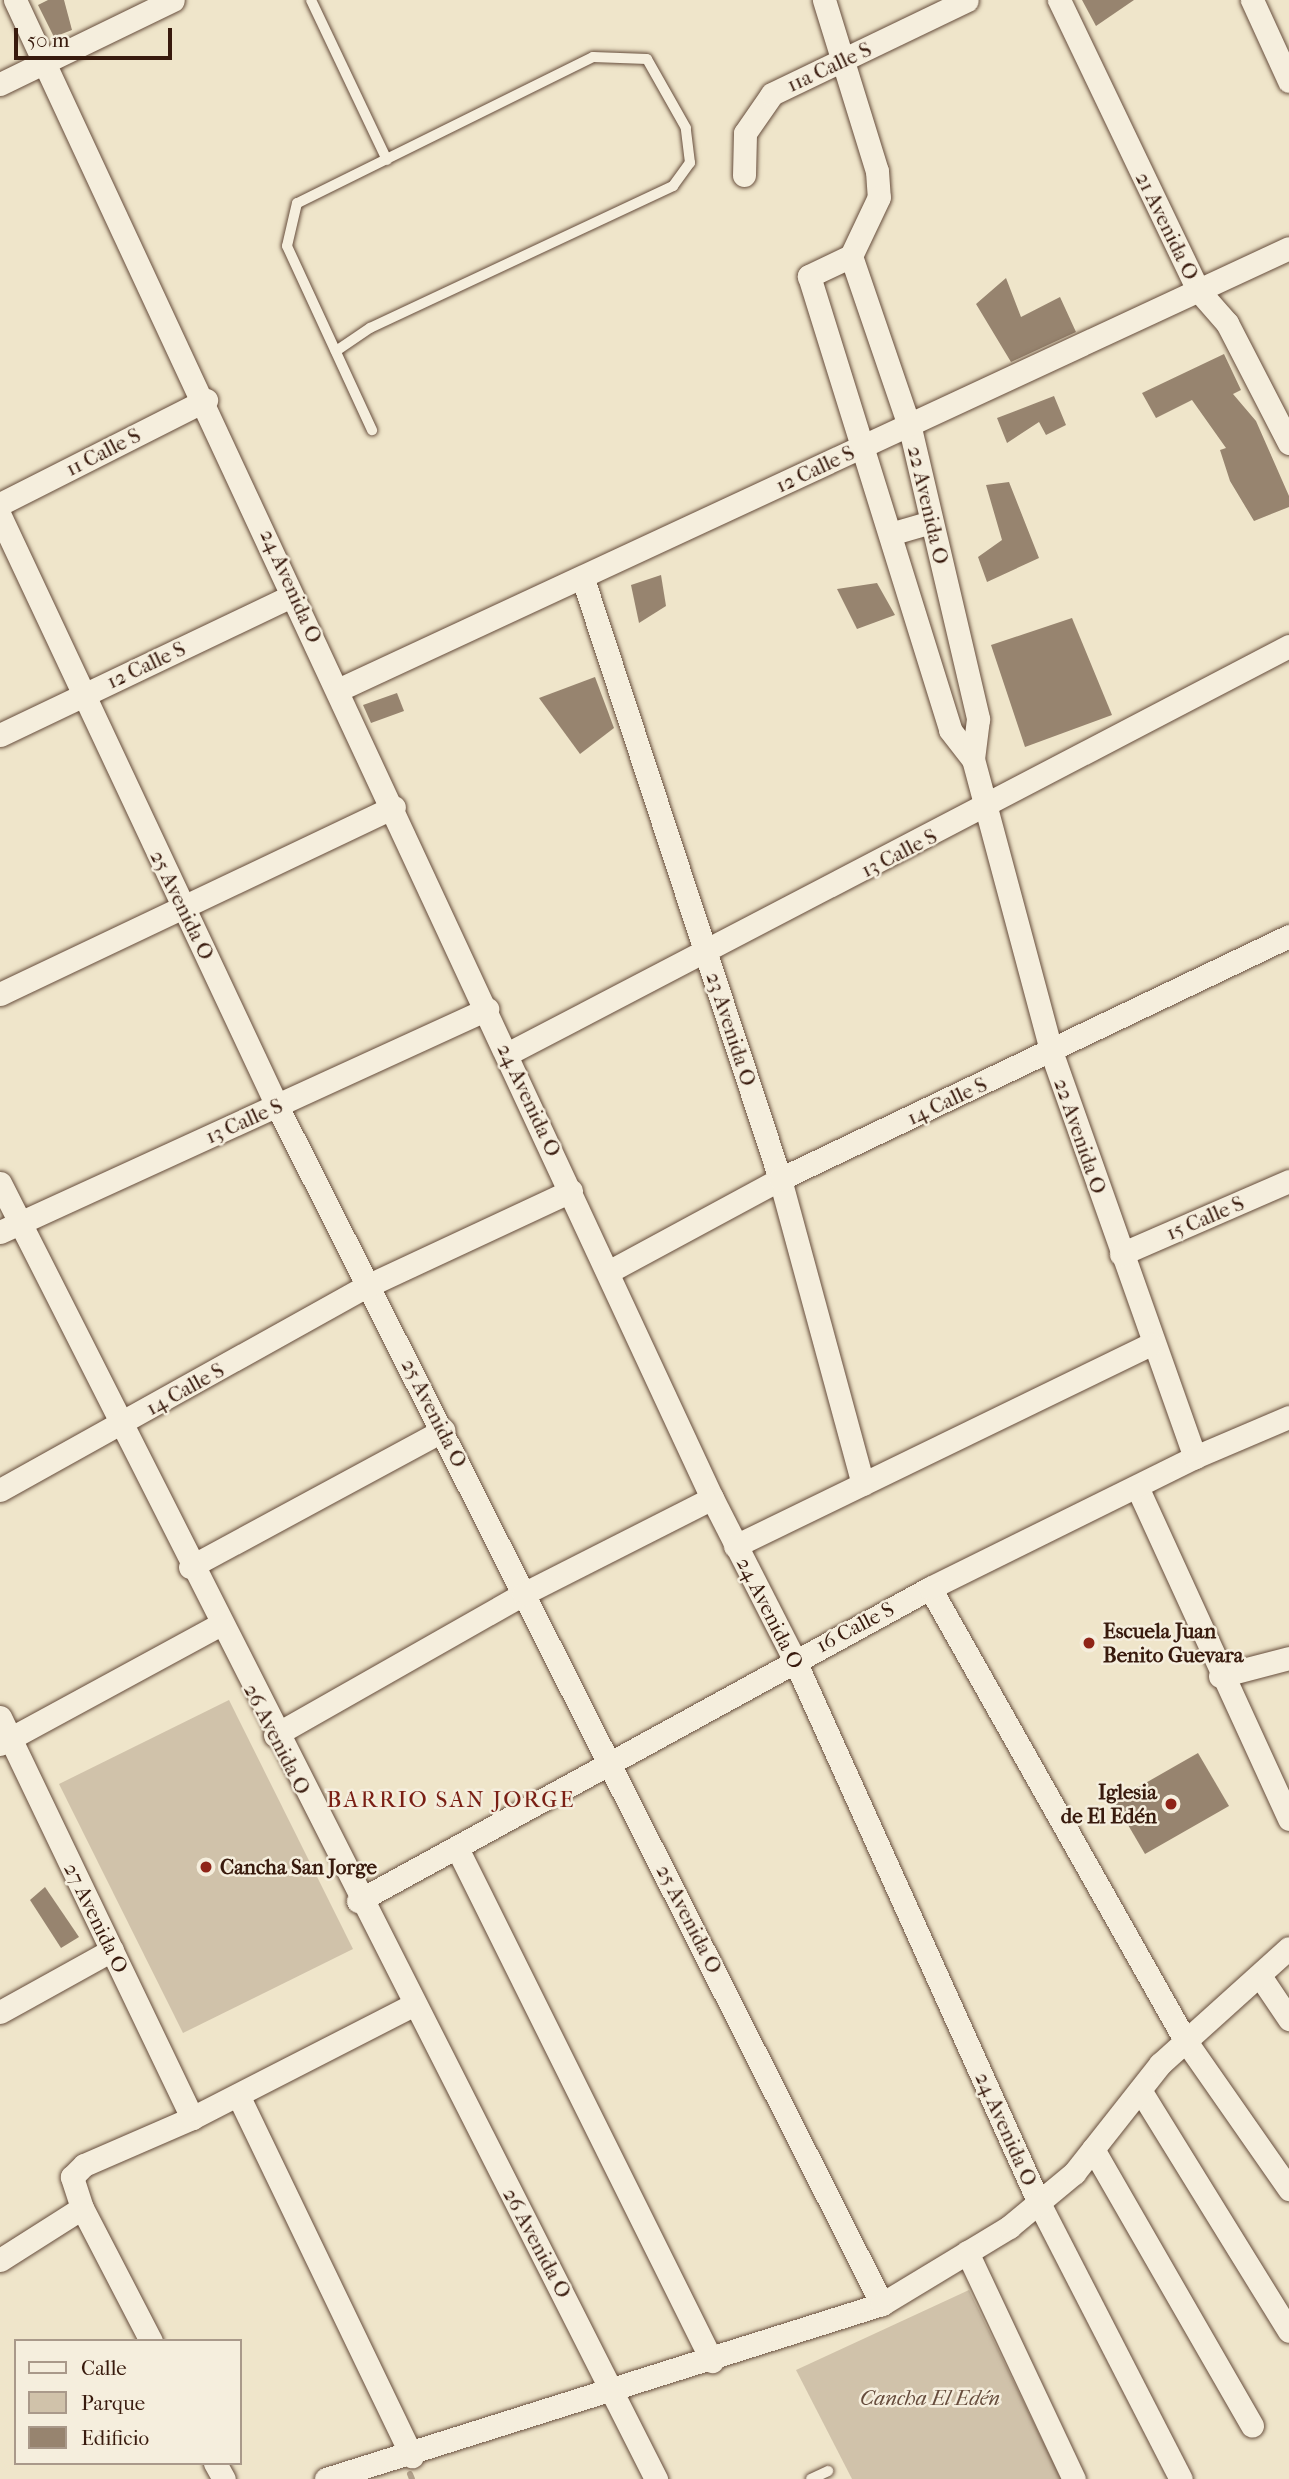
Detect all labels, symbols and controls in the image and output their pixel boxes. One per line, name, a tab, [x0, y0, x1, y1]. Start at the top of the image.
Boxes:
scale bar	[18, 14, 175, 58]
text: 50 m	[27, 28, 70, 52]
street label: 11a Calle S	[783, 37, 875, 97]
street label: 21 Avenida O	[1130, 168, 1204, 284]
street label: 11 Calle S	[61, 422, 145, 482]
street label: 12 Calle S	[772, 440, 858, 498]
street label: 22 Avenida O	[902, 444, 954, 566]
street label: 24 Avenida O	[255, 525, 327, 647]
street label: 12 Calle S	[103, 636, 189, 694]
street label: 13 Calle S	[857, 823, 941, 883]
street label: 25 Avenida O	[145, 846, 219, 964]
street label: 23 Avenida O	[701, 969, 761, 1089]
street label: 24 Avenida O	[492, 1039, 566, 1161]
street label: 14 Calle S	[903, 1072, 991, 1130]
street label: 22 Avenida O	[1049, 1075, 1111, 1197]
street label: 13 Calle S	[202, 1093, 286, 1149]
street label: 15 Calle S	[1162, 1190, 1248, 1246]
street label: 25 Avenida O	[396, 1354, 472, 1472]
street label: 14 Calle S	[142, 1357, 228, 1421]
street label: 24 Avenida O	[731, 1553, 809, 1673]
street label: 16 Calle S	[812, 1596, 898, 1658]
place label: Escuela Juan Benito Guevara	[1103, 1618, 1243, 1668]
marker: Escuela Juan Benito Guevara	[1081, 1635, 1097, 1651]
street label: 26 Avenida O	[238, 1679, 316, 1799]
place label: Iglesia de El Edén	[1061, 1779, 1157, 1829]
district label: BARRIO SAN JORGE	[329, 1786, 573, 1814]
marker: Iglesia de El Edén	[1163, 1796, 1179, 1812]
place label: Cancha San Jorge	[220, 1854, 377, 1880]
street label: 27 Avenida O	[58, 1859, 134, 1977]
marker: Cancha San Jorge	[198, 1859, 214, 1875]
street label: 25 Avenida O	[651, 1860, 727, 1978]
street label: 24 Avenida O	[970, 2068, 1042, 2190]
street label: 26 Avenida O	[498, 2184, 576, 2302]
legend	[14, 2339, 242, 2465]
text: Calle	[81, 2356, 127, 2380]
park label: Cancha El Edén	[860, 2385, 1000, 2411]
text: Parque	[81, 2391, 145, 2415]
text: Edificio	[81, 2426, 149, 2450]

